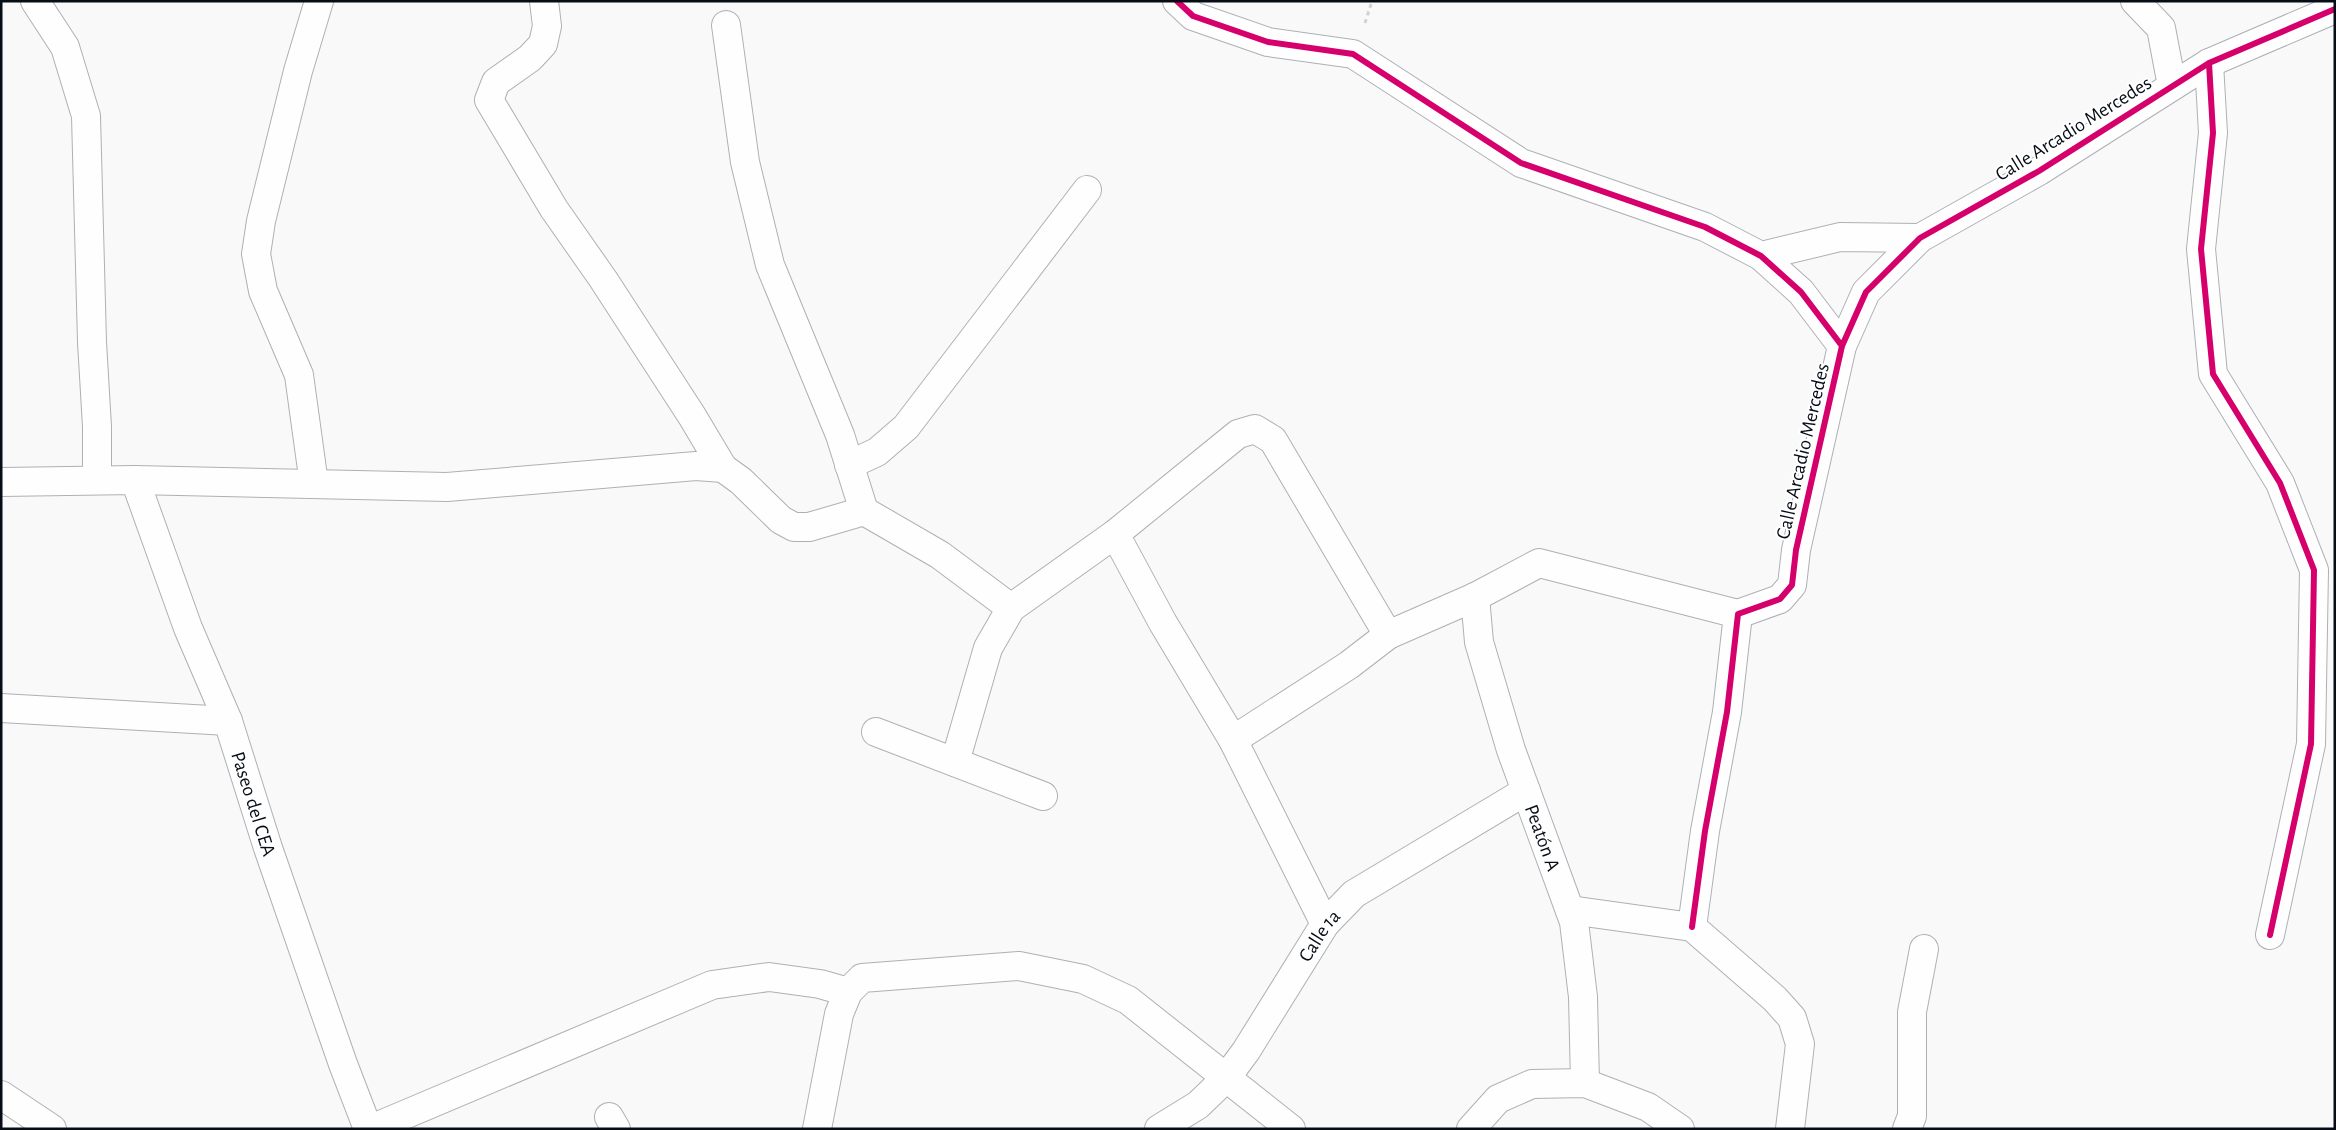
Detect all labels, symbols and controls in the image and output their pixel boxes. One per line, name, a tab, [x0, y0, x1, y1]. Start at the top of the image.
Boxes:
street label: Calle Arcadio Mercedes	[1992, 73, 2155, 185]
street label: Calle Arcadio Mercedes	[1773, 361, 1833, 541]
street label: Paseo del CEA	[227, 749, 279, 859]
street label: Peatón A	[1521, 802, 1564, 874]
street label: Calle 1a	[1295, 906, 1344, 965]

